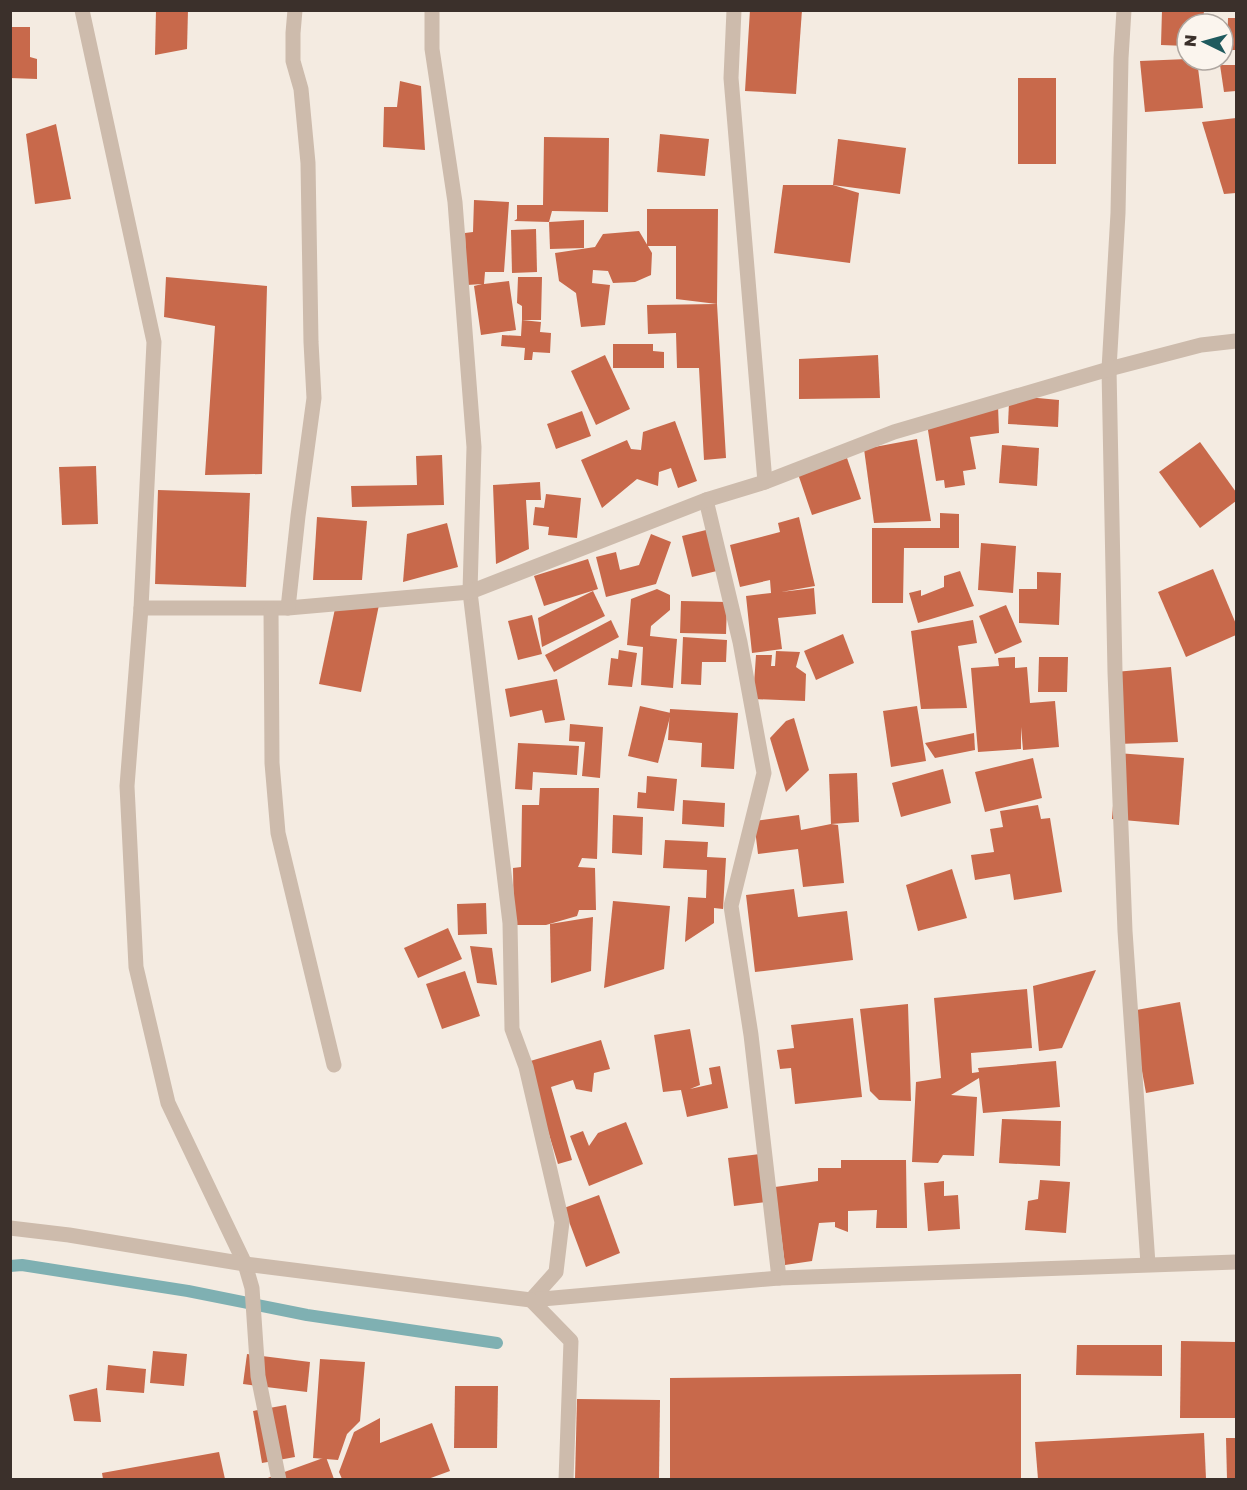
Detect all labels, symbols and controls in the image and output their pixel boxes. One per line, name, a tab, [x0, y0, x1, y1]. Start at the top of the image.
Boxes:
north arrow	[1175, 12, 1235, 72]
text: N	[1180, 34, 1201, 48]

